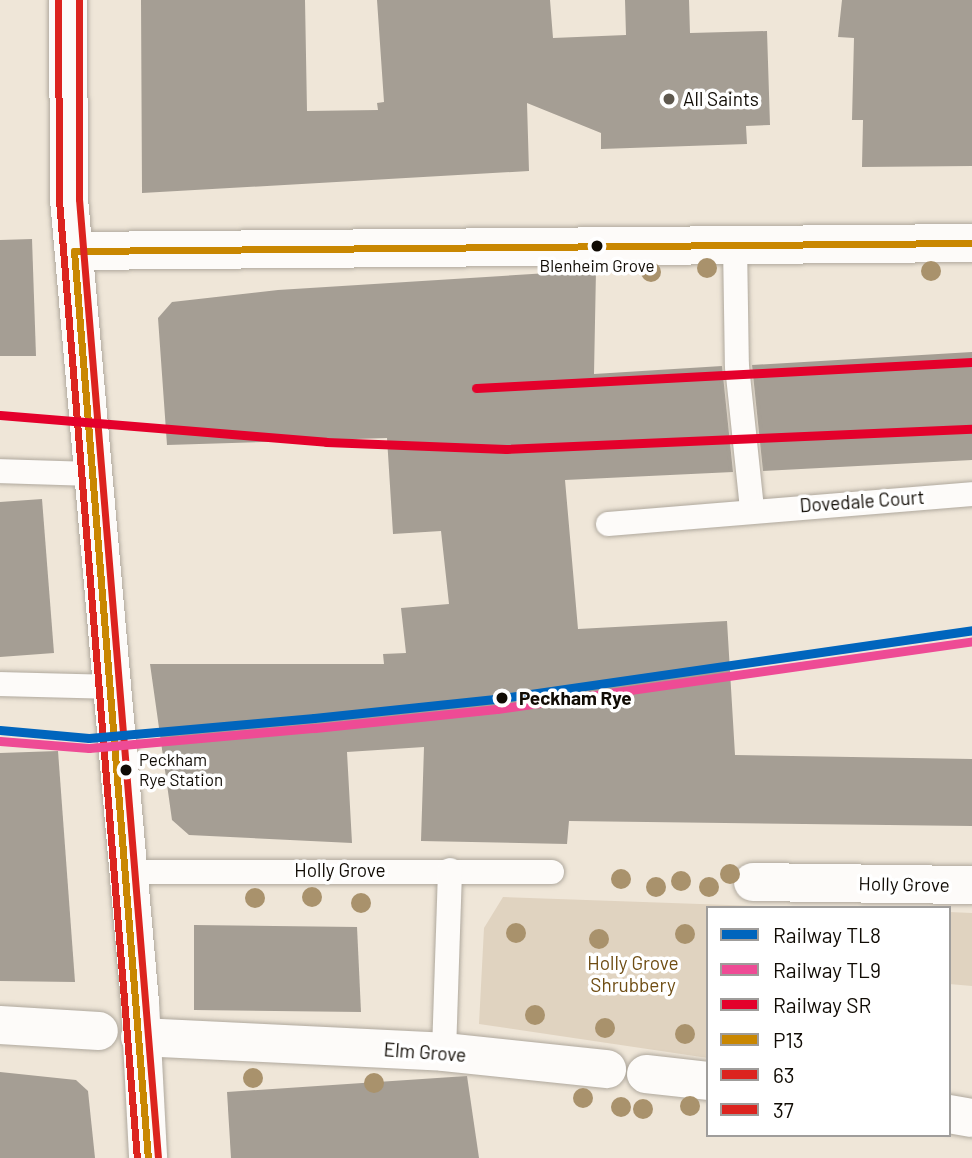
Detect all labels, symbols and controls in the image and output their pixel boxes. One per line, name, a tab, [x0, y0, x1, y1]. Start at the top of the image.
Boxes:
place label: All Saints	[683, 88, 759, 110]
marker: All Saints	[661, 91, 677, 107]
marker: Blenheim Grove	[590, 239, 604, 253]
place label: Blenheim Grove	[540, 256, 654, 276]
street label: Dovedale Court	[799, 485, 925, 517]
marker: Peckham Rye	[491, 687, 513, 709]
place label: Peckham Rye	[519, 687, 632, 709]
place label: Peckham Rye Station	[139, 750, 223, 790]
marker: Peckham Rye Station	[119, 763, 133, 777]
street label: Holly Grove	[294, 859, 386, 881]
street label: Holly Grove	[858, 872, 950, 896]
legend	[706, 906, 951, 1137]
text: Railway TL8	[773, 922, 881, 947]
park label: Holly Grove Shrubbery	[587, 952, 679, 996]
text: Railway TL9	[773, 957, 881, 982]
text: Railway SR	[773, 992, 871, 1017]
text: P13	[773, 1027, 804, 1052]
street label: Elm Grove	[383, 1038, 467, 1066]
text: 63	[773, 1062, 795, 1087]
text: 37	[773, 1097, 794, 1122]

